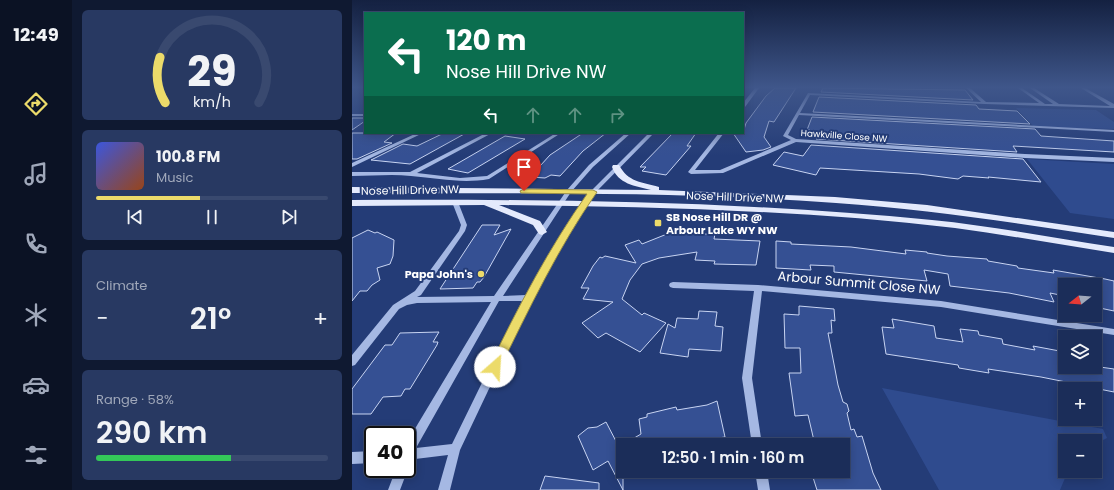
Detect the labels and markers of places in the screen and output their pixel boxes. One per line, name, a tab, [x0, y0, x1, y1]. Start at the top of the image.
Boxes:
pin	[507, 150, 541, 191]
place label: SB Nose Hill DR @ Arbour Lake WY NW	[666, 209, 778, 238]
marker: SB Nose Hill DR @ Arbour Lake WY NW	[653, 218, 663, 228]
place label: Papa John's	[405, 266, 473, 282]
marker: Papa John's	[476, 269, 486, 279]

